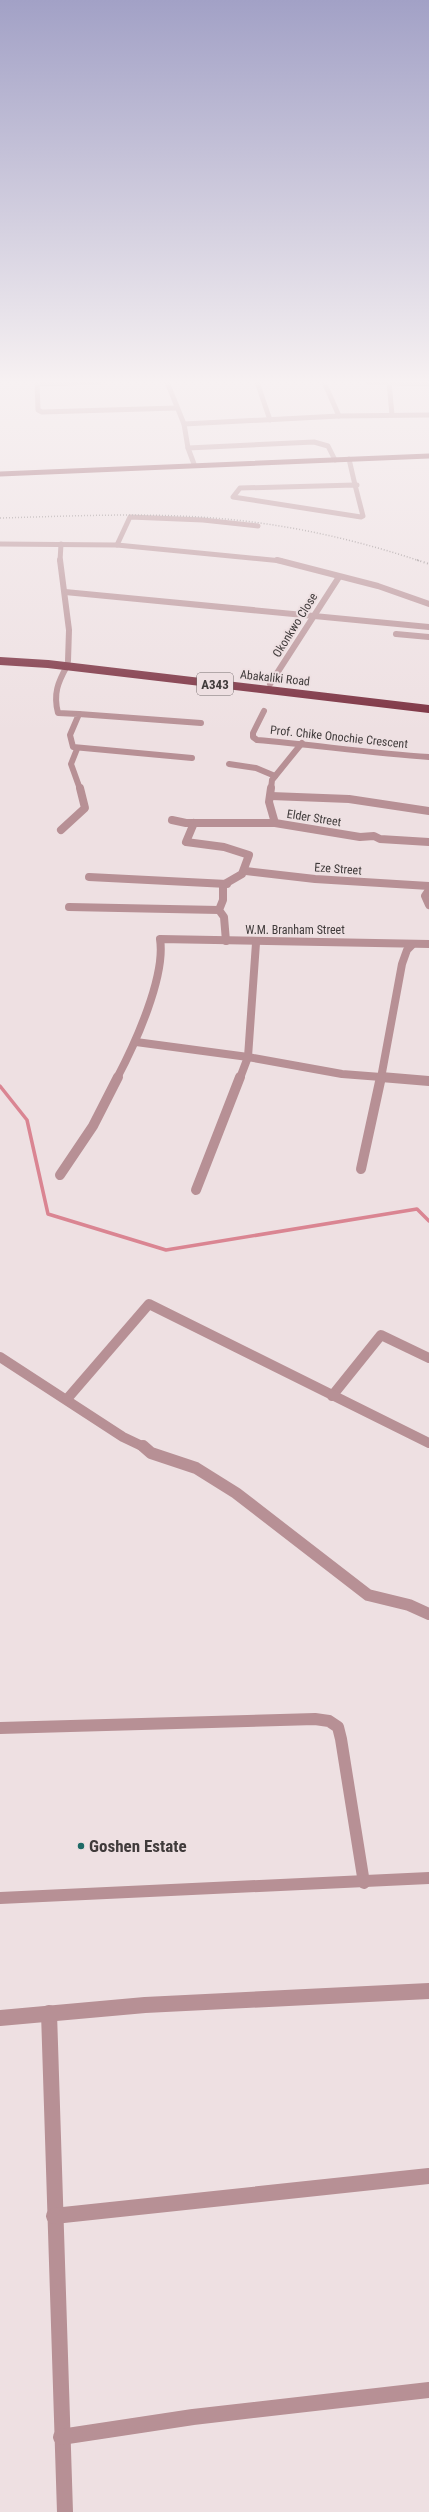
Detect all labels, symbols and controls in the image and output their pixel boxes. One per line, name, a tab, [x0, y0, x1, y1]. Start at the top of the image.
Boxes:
street label: Okonkwo Close	[270, 590, 321, 660]
street label: Abakaliki Road	[239, 667, 311, 689]
road number: A343	[197, 673, 233, 695]
street label: Prof. Chike Onochie Crescent	[269, 723, 409, 751]
street label: Elder Street	[286, 807, 343, 829]
street label: Eze Street	[314, 860, 363, 878]
street label: W.M. Branham Street	[245, 923, 345, 937]
place label: Goshen Estate	[89, 1836, 187, 1856]
marker: Goshen Estate	[76, 1841, 86, 1851]

